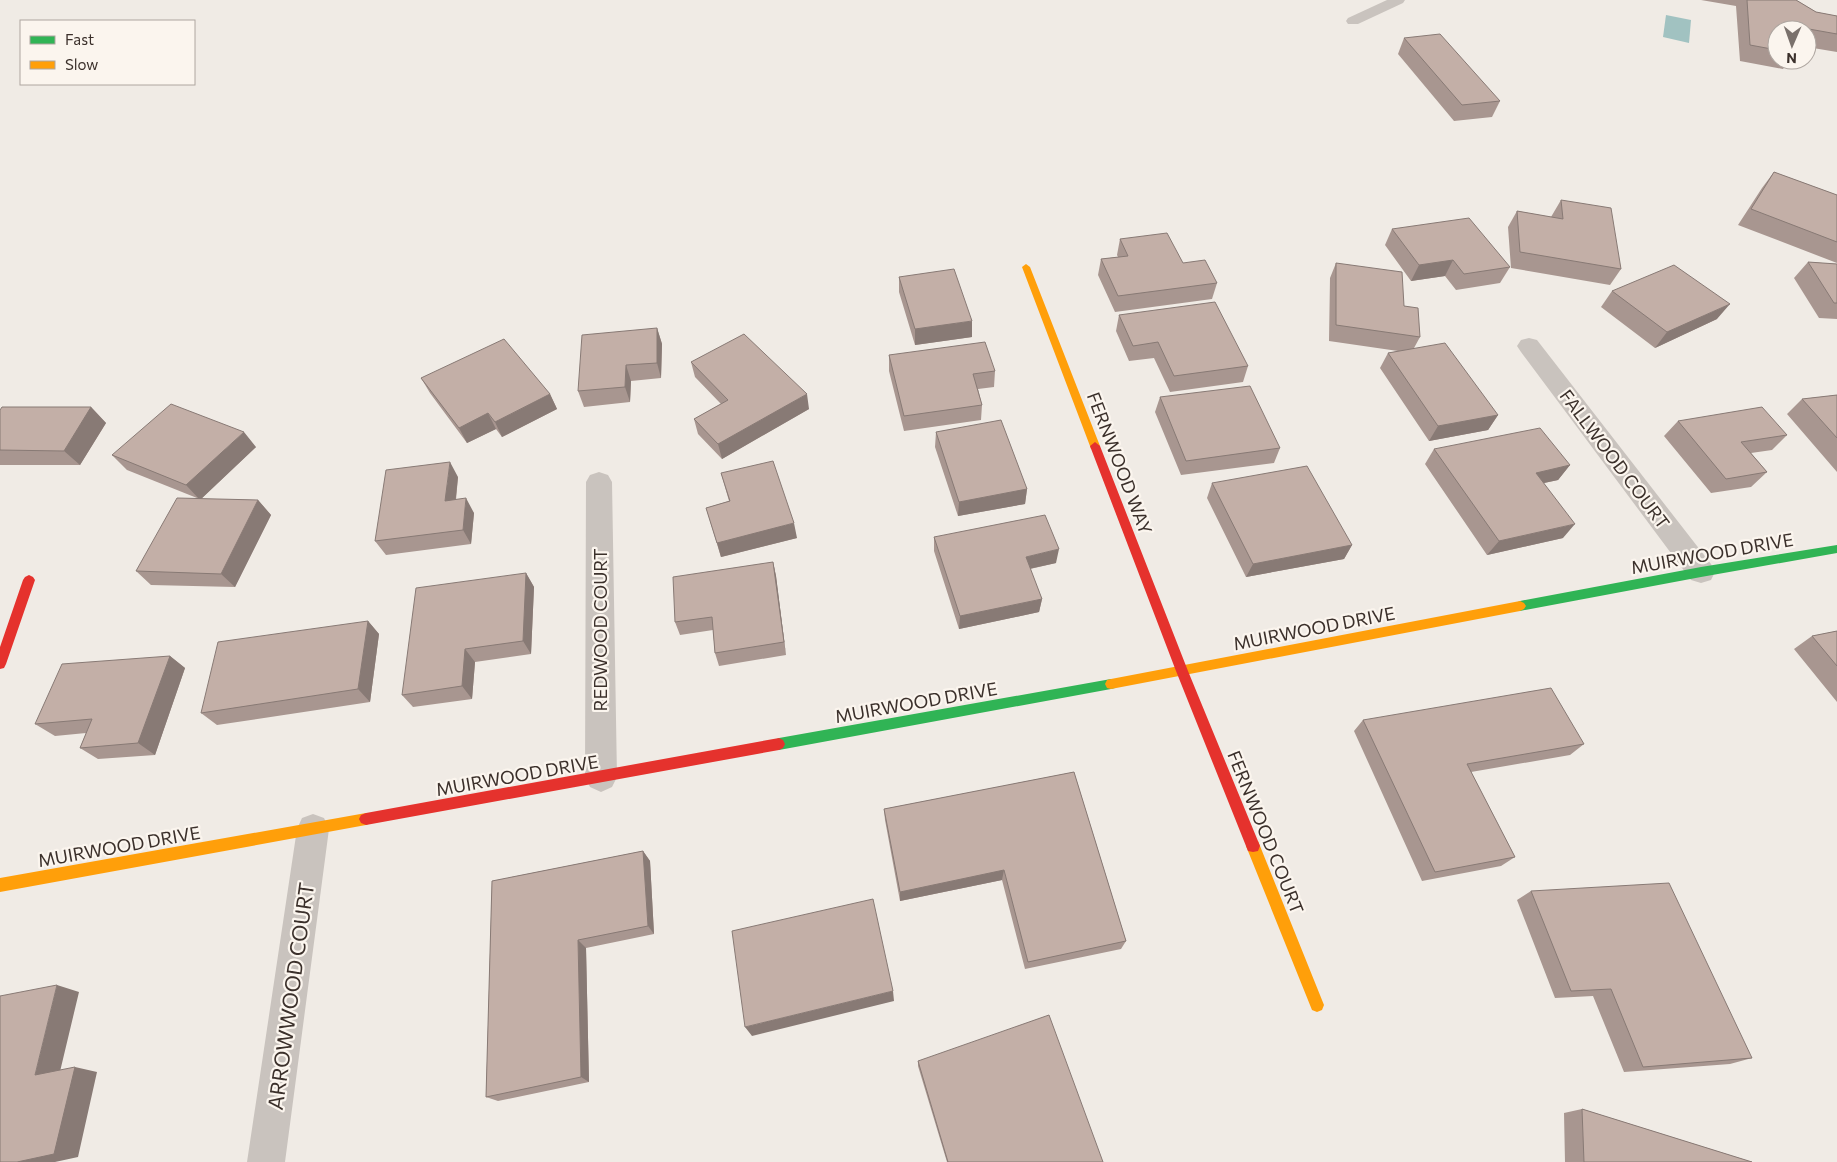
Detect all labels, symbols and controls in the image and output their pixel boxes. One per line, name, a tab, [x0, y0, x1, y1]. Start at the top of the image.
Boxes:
legend	[20, 20, 195, 85]
north arrow	[1767, 20, 1817, 70]
text: Fast	[65, 30, 94, 48]
text: N	[1786, 50, 1797, 67]
text: Slow	[65, 55, 98, 73]
street label: FALLWOOD COURT	[1555, 385, 1675, 533]
street label: FERNWOOD WAY	[1083, 389, 1157, 537]
street label: MUIRWOOD DRIVE	[1629, 528, 1795, 578]
street label: REDWOOD COURT	[589, 548, 611, 712]
street label: MUIRWOOD DRIVE	[1231, 602, 1397, 654]
street label: MUIRWOOD DRIVE	[833, 677, 999, 727]
street label: FERNWOOD COURT	[1223, 747, 1309, 917]
street label: MUIRWOOD DRIVE	[434, 750, 600, 800]
street label: MUIRWOOD DRIVE	[36, 821, 202, 871]
street label: ARROWWOOD COURT	[262, 881, 318, 1111]

